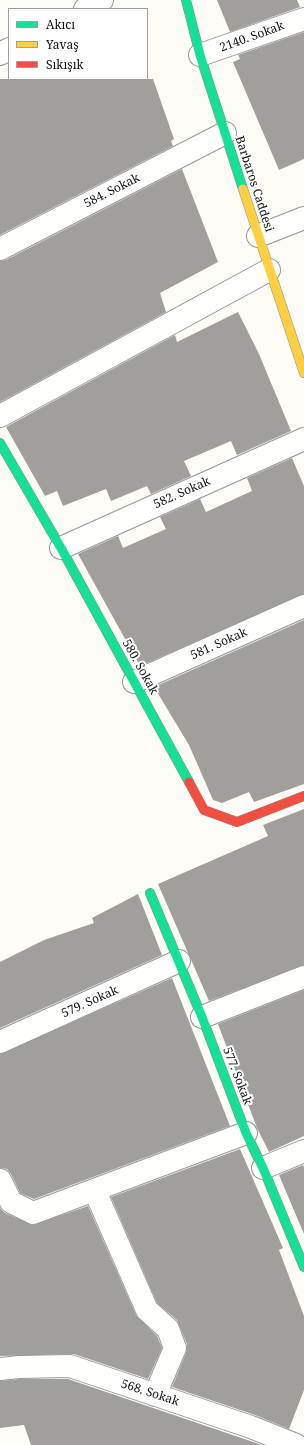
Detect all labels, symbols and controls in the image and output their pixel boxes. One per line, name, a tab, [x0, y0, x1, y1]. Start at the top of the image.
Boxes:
legend	[8, 8, 148, 80]
text: Akıcı	[46, 16, 75, 33]
street label: 2140. Sokak	[218, 19, 286, 55]
text: Yavaş	[46, 36, 79, 53]
text: Sıkışık	[46, 56, 84, 73]
street label: Barbaros Caddesi	[232, 134, 276, 234]
street label: 584. Sokak	[82, 171, 142, 211]
street label: 582. Sokak	[151, 474, 213, 512]
street label: 581. Sokak	[188, 625, 250, 663]
street label: 580. Sokak	[119, 637, 161, 697]
street label: 579. Sokak	[59, 983, 121, 1021]
street label: 577. Sokak	[219, 1045, 255, 1107]
street label: 568. Sokak	[119, 1377, 181, 1409]

